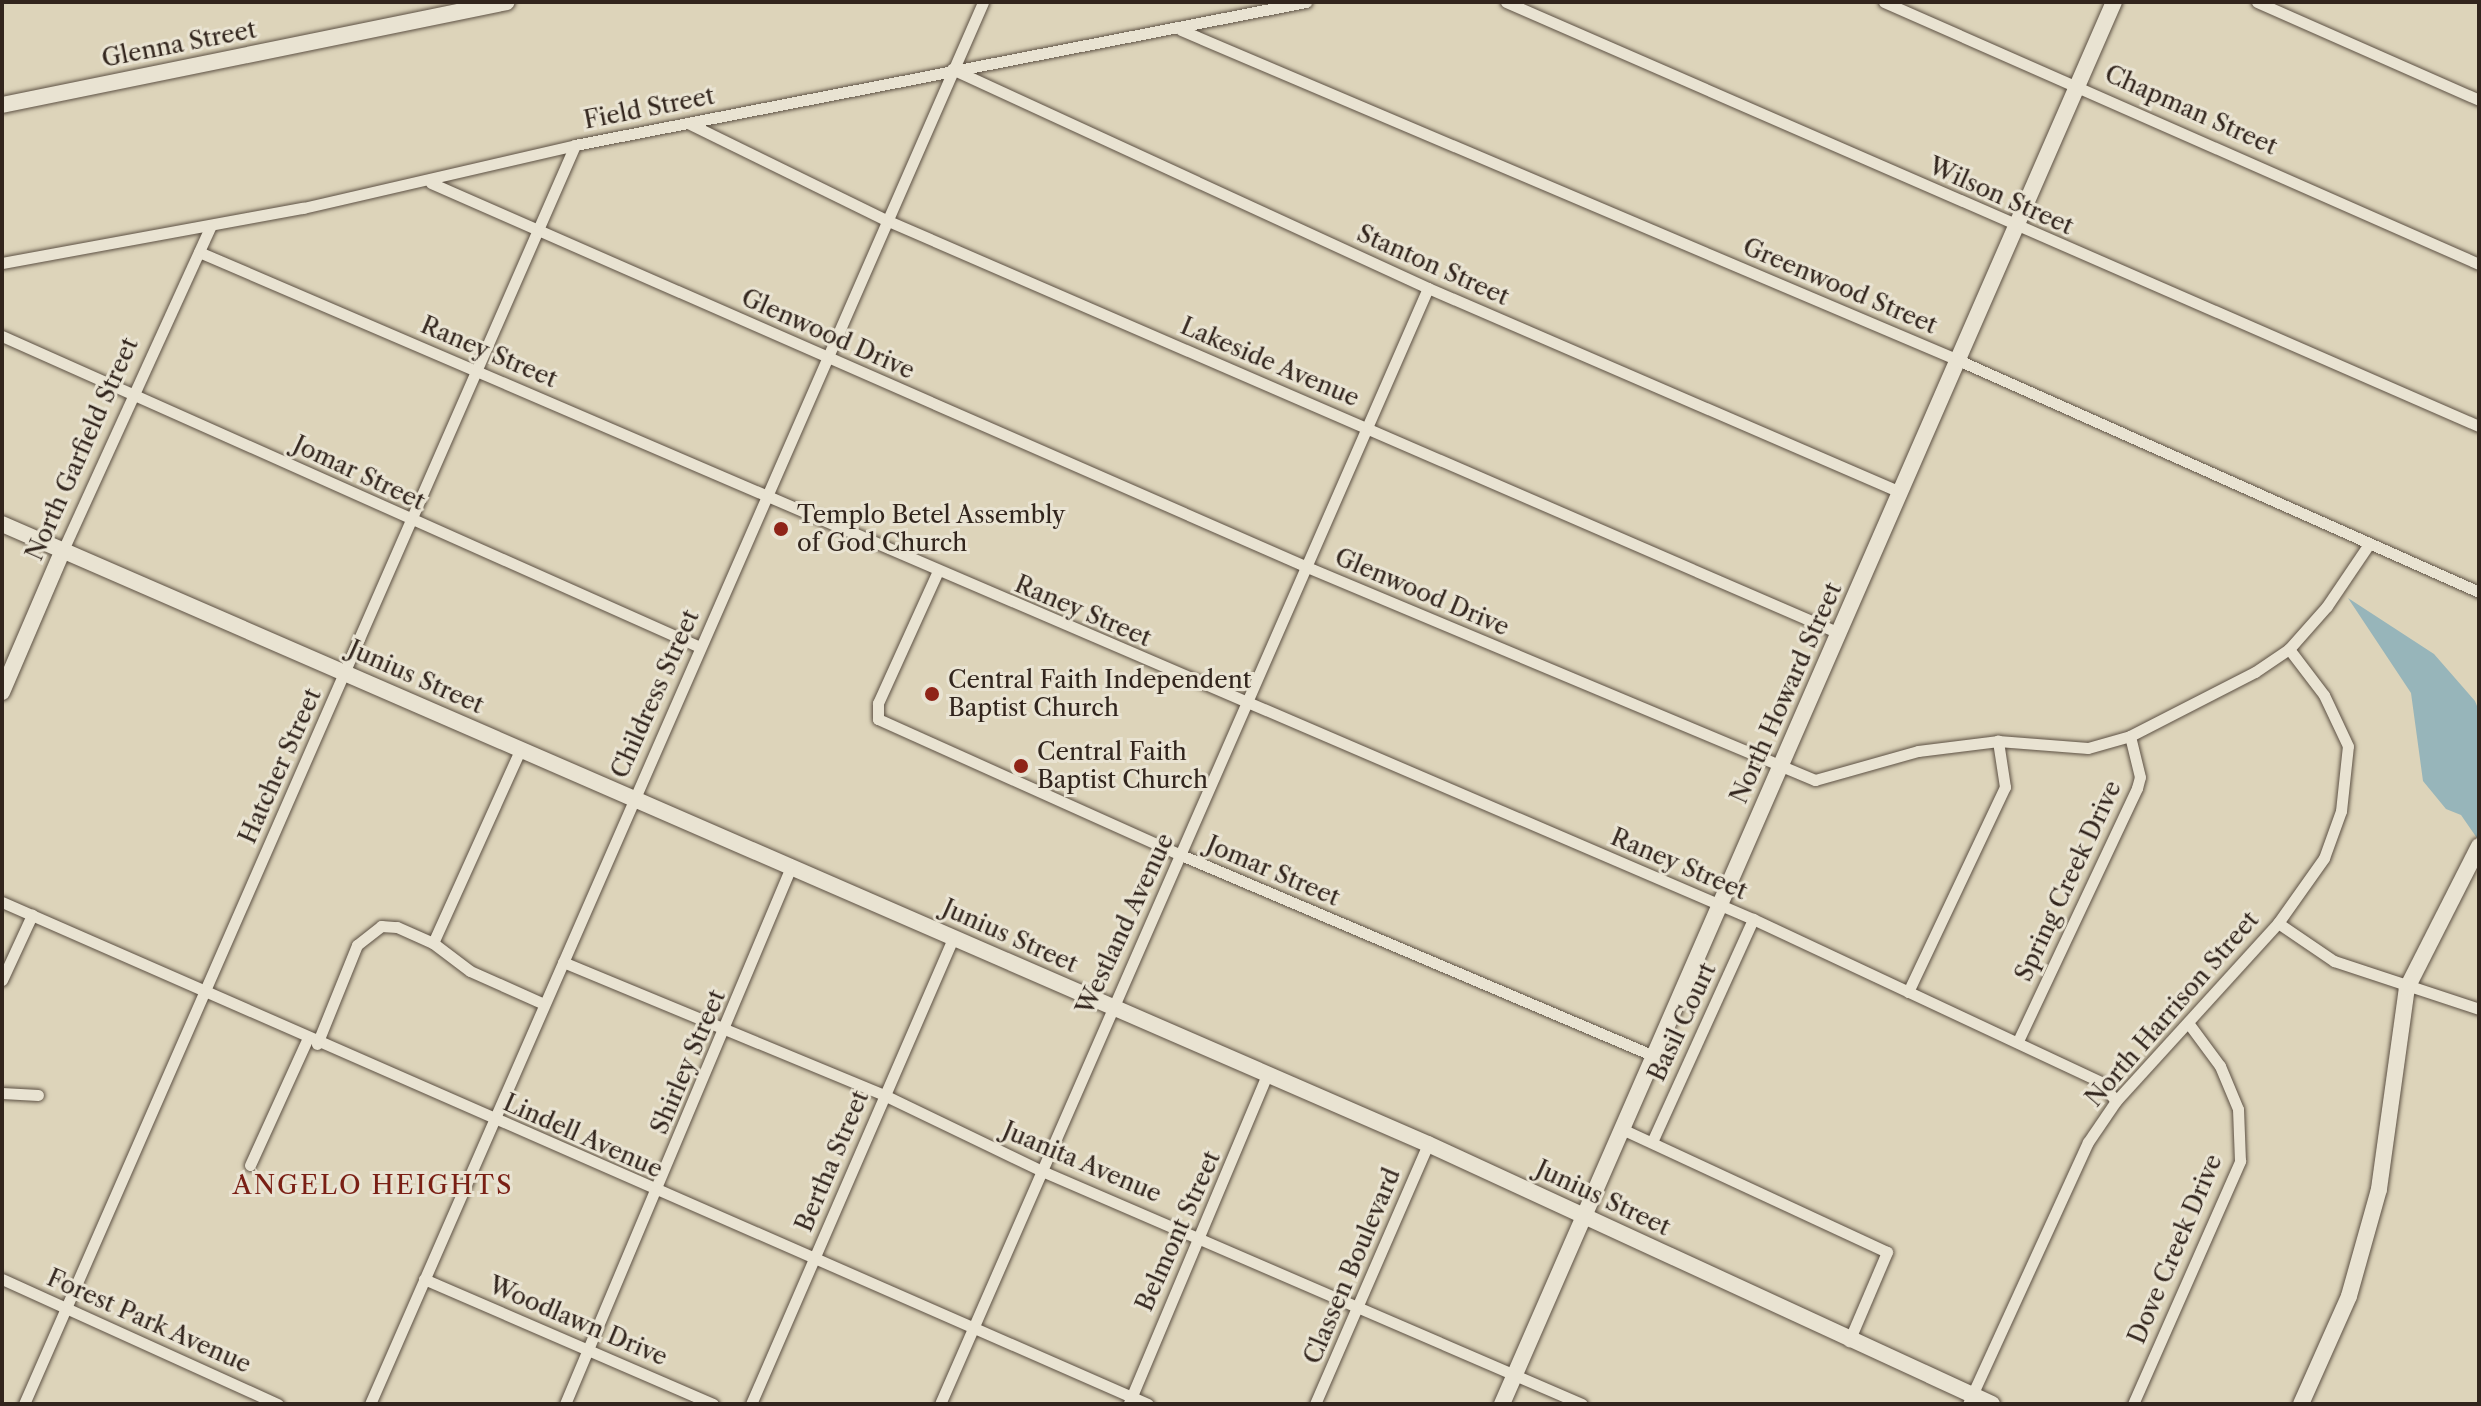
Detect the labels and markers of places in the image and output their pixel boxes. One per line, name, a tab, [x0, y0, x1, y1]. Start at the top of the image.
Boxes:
place label: Templo Betel Assembly of God Church	[797, 501, 1066, 557]
marker: Templo Betel Assembly of God Church	[772, 520, 790, 538]
place label: Central Faith Independent Baptist Church	[948, 666, 1251, 722]
marker: Central Faith Independent Baptist Church	[923, 685, 941, 703]
place label: Central Faith Baptist Church	[1037, 738, 1208, 794]
marker: Central Faith Baptist Church	[1012, 757, 1030, 775]

